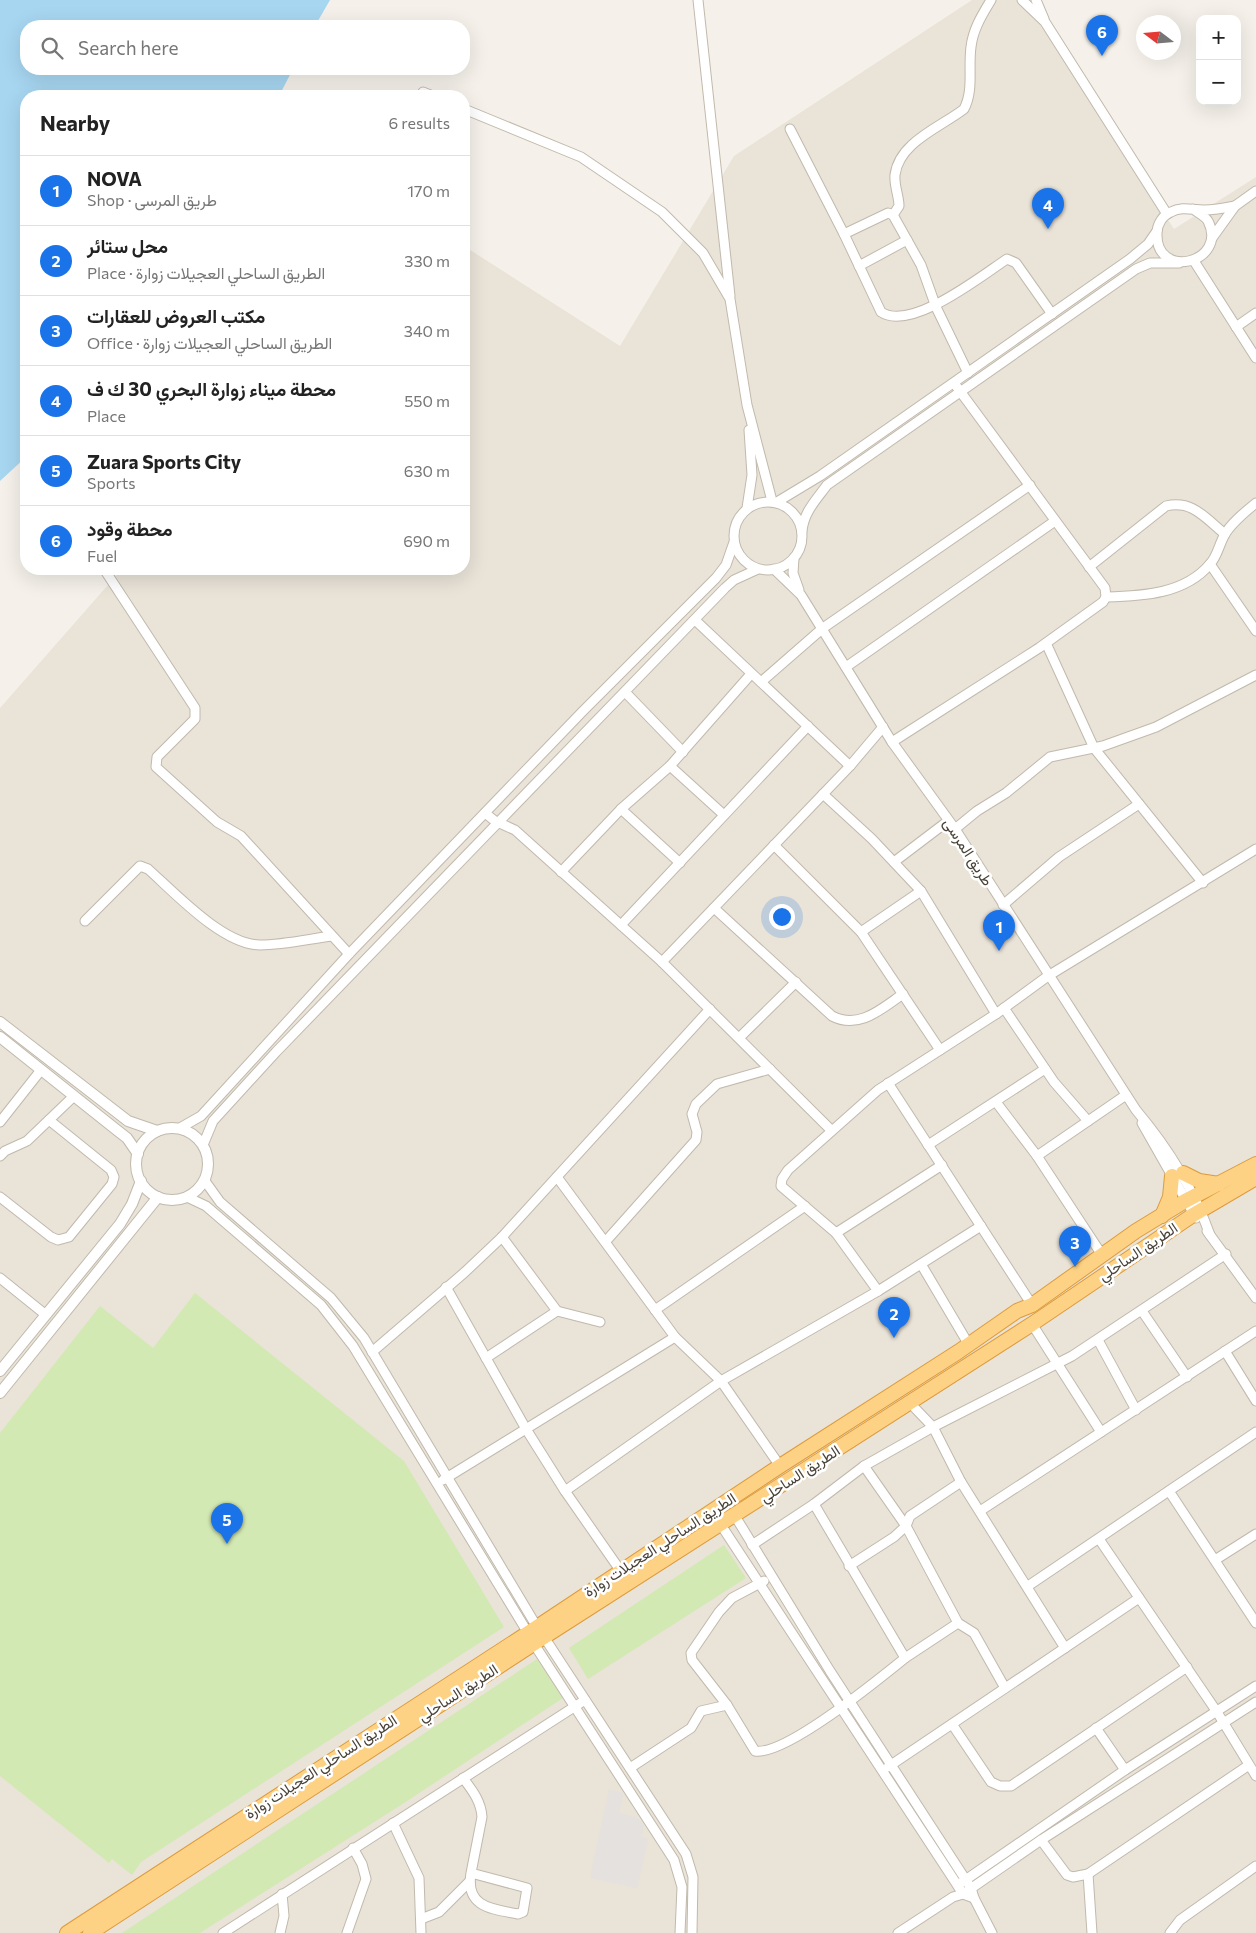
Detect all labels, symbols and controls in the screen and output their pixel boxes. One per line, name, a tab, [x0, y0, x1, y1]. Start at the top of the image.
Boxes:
pin: 6	[1086, 15, 1118, 56]
north arrow	[1136, 15, 1181, 60]
map controls	[1196, 15, 1241, 105]
button: +	[1196, 15, 1241, 60]
search box	[20, 20, 470, 75]
icon: search	[38, 34, 66, 62]
text: Search here	[78, 36, 178, 59]
button: −	[1196, 60, 1241, 105]
text: Nearby	[40, 110, 110, 135]
text: 6 results	[389, 113, 450, 132]
text: NOVA	[87, 167, 142, 190]
text: 1	[52, 181, 60, 200]
text: 170 m	[407, 181, 450, 200]
pin: 4	[1032, 188, 1064, 229]
text: Shop · طريق المرسى	[87, 190, 217, 209]
text: محل ستائر	[87, 234, 168, 257]
text: 2	[51, 251, 61, 270]
text: 330 m	[404, 251, 450, 270]
text: Place · الطريق الساحلي العجيلات زوارة	[87, 263, 325, 282]
text: مكتب العروض للعقارات	[87, 304, 265, 327]
text: 3	[51, 321, 61, 340]
text: 340 m	[404, 321, 450, 340]
text: Office · الطريق الساحلي العجيلات زوارة	[87, 333, 332, 352]
text: محطة ميناء زوارة البحري 30 ك ف	[87, 377, 336, 400]
text: 4	[51, 391, 61, 410]
text: 550 m	[404, 391, 450, 410]
text: Place	[87, 406, 126, 425]
text: Zuara Sports City	[87, 450, 241, 473]
text: 5	[51, 461, 61, 480]
text: 630 m	[404, 461, 450, 480]
text: Sports	[87, 473, 136, 492]
text: محطة وقود	[87, 517, 173, 540]
text: 6	[51, 531, 61, 550]
text: 690 m	[403, 531, 450, 550]
text: Fuel	[87, 546, 117, 565]
street label: طريق المرسى	[939, 814, 998, 890]
your location	[769, 904, 795, 930]
pin: 1	[983, 910, 1015, 951]
street label: الطريق الساحلي	[1094, 1218, 1183, 1288]
pin: 3	[1059, 1226, 1091, 1267]
pin: 2	[878, 1297, 910, 1338]
street label: الطريق الساحلي	[756, 1441, 846, 1510]
street label: الطريق الساحلي العجيلات زوارة	[580, 1488, 742, 1604]
pin: 5	[211, 1503, 243, 1544]
street label: الطريق الساحلي	[414, 1660, 504, 1729]
street label: الطريق الساحلي العجيلات زوارة	[241, 1710, 403, 1826]

